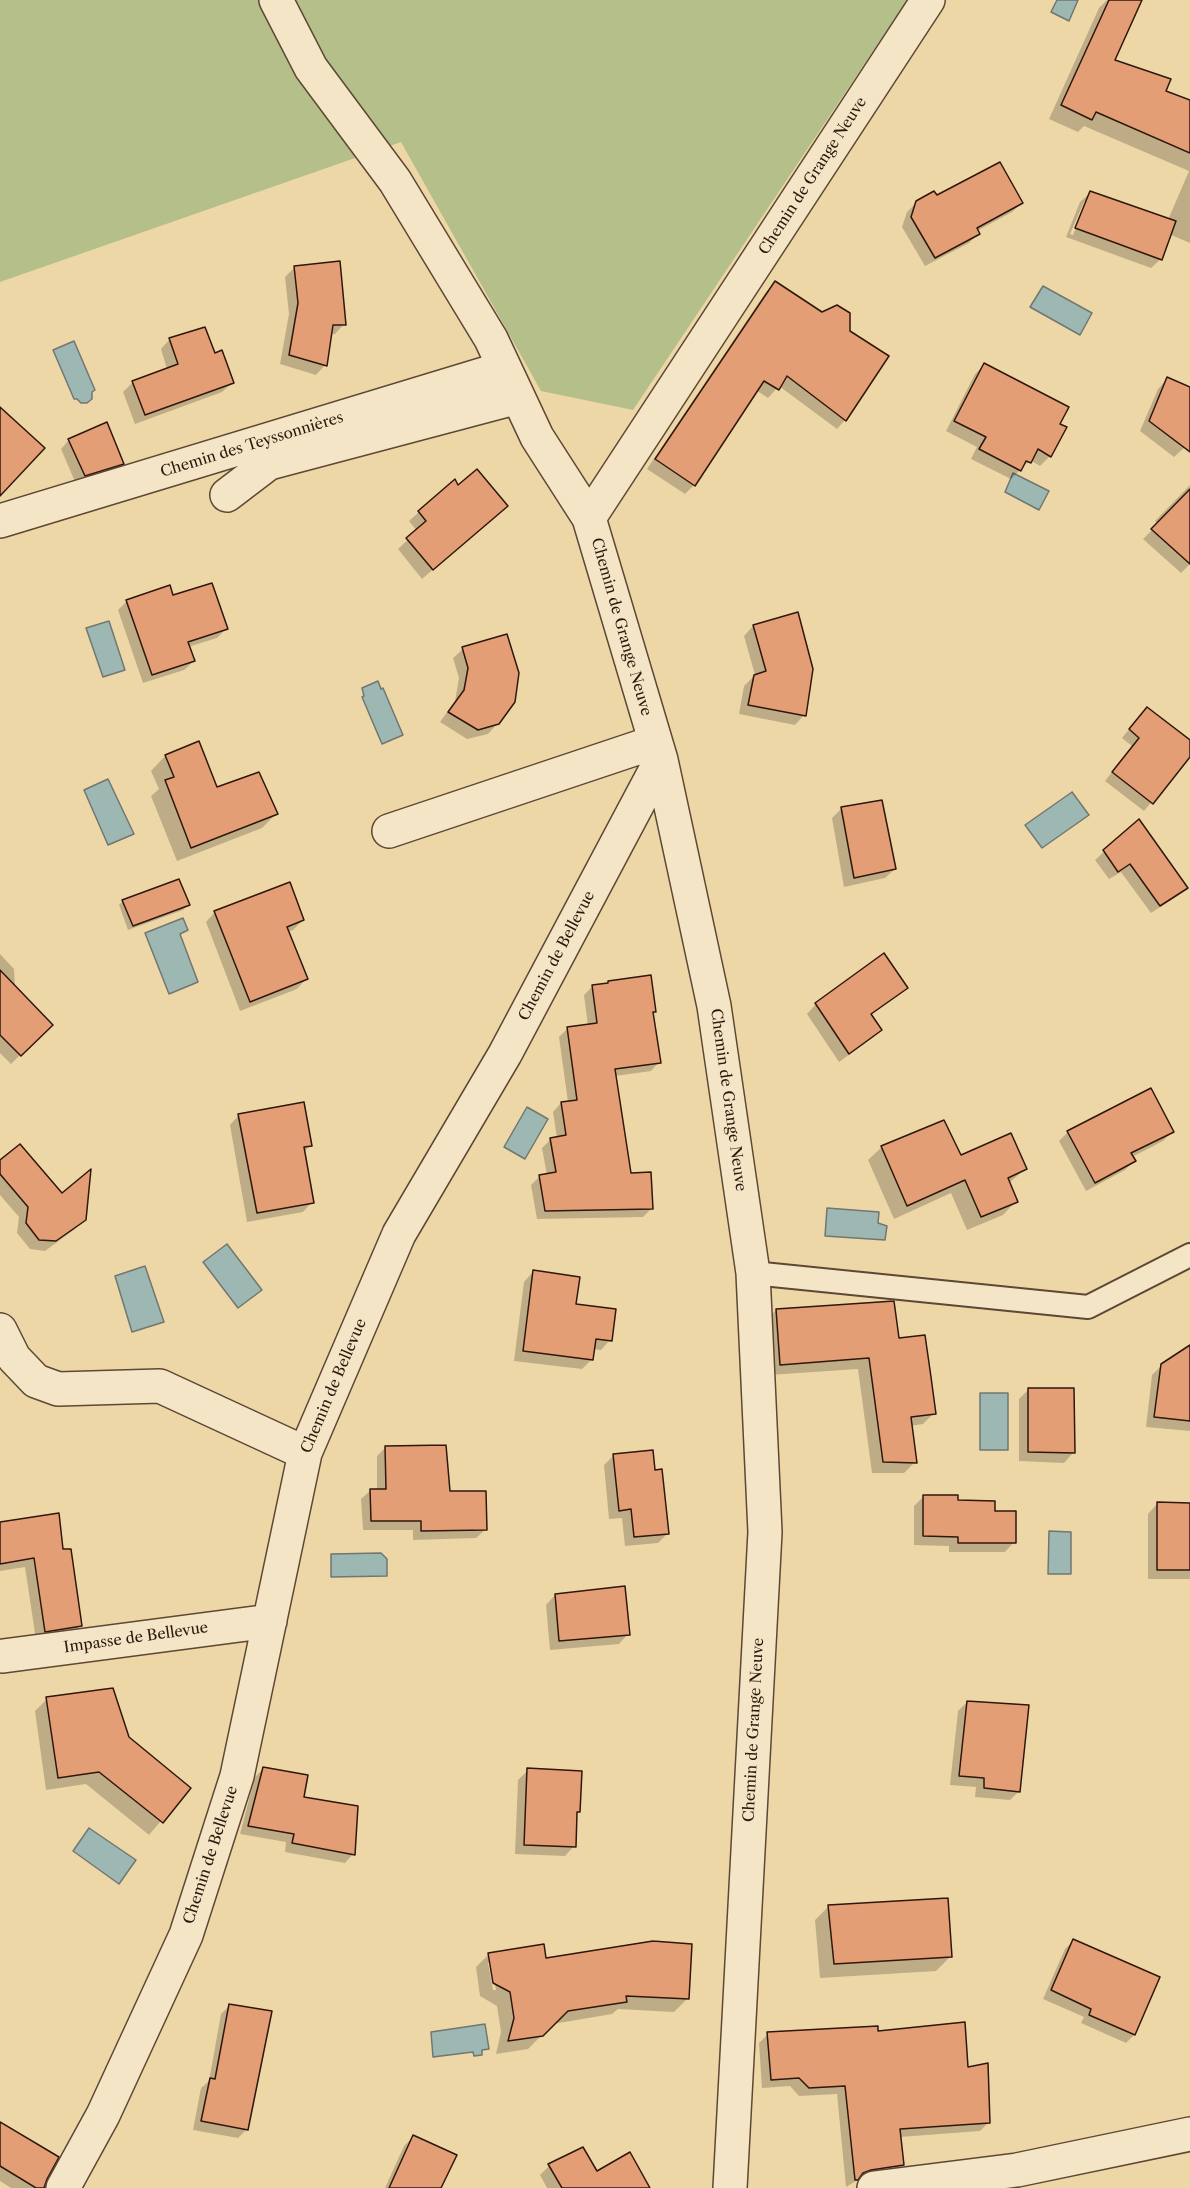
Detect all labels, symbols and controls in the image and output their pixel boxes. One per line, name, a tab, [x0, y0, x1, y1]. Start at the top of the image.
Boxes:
street label: Chemin de Grange Neuve	[755, 94, 871, 258]
street label: Chemin des Teyssonnières	[158, 409, 346, 481]
street label: Chemin de Grange Neuve	[587, 536, 655, 718]
street label: Chemin de Bellevue	[515, 888, 599, 1024]
street label: Chemin de Grange Neuve	[706, 1008, 750, 1192]
street label: Chemin de Bellevue	[297, 1316, 371, 1456]
street label: Impasse de Bellevue	[63, 1619, 209, 1657]
street label: Chemin de Grange Neuve	[740, 1638, 768, 1822]
street label: Chemin de Bellevue	[180, 1784, 242, 1926]

